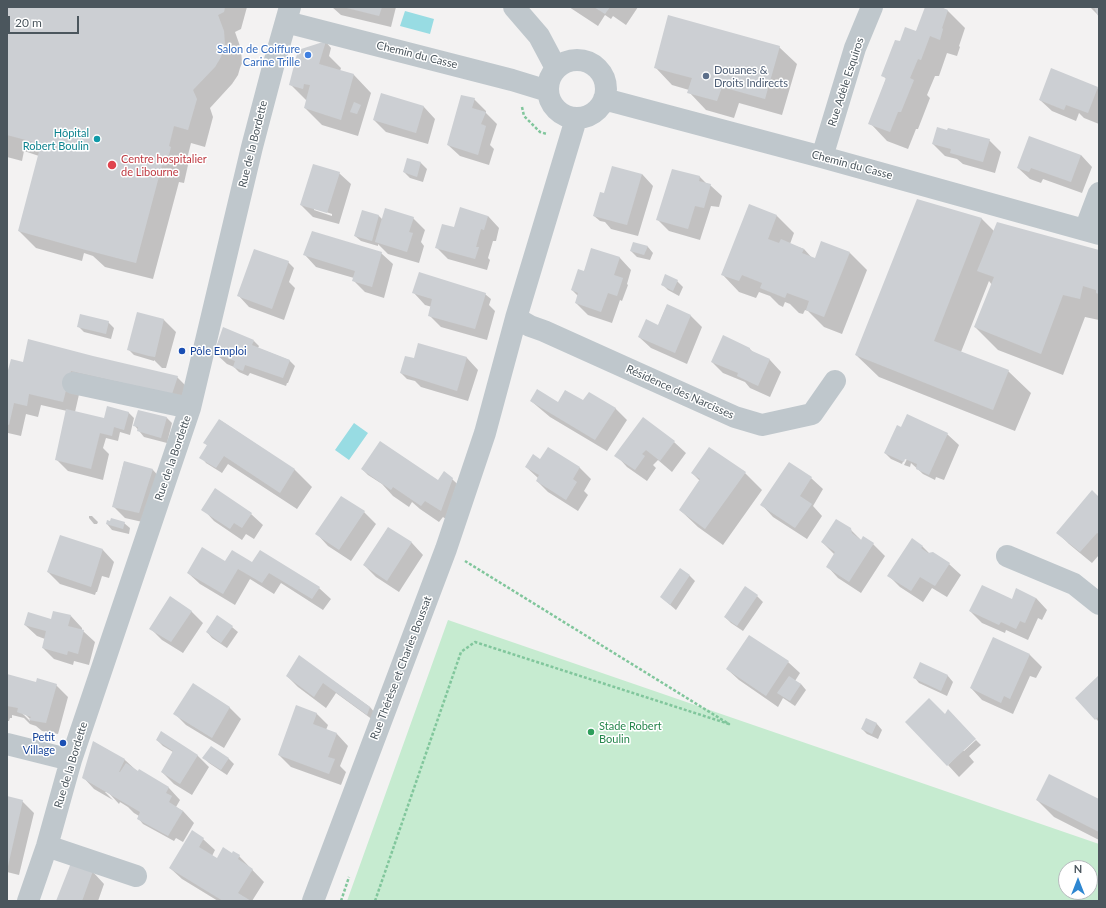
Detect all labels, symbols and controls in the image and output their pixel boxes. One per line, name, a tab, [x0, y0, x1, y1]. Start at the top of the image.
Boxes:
scale bar	[10, 8, 81, 34]
text: 20 m	[15, 15, 42, 30]
street label: Rue Adèle Esquiros	[825, 36, 867, 128]
street label: Chemin du Casse	[375, 39, 459, 71]
place label: Salon de Coiffure Carine Trille	[217, 42, 300, 68]
marker: Salon de Coiffure Carine Trille	[303, 50, 313, 60]
place label: Douanes & Droits Indirects	[714, 63, 788, 89]
marker: Douanes & Droits Indirects	[701, 71, 711, 81]
street label: Rue de la Bordette	[236, 99, 270, 189]
place label: Hôpital Robert Boulin	[23, 126, 89, 152]
marker: Hôpital Robert Boulin	[92, 134, 102, 144]
street label: Chemin du Casse	[810, 148, 894, 182]
place label: Centre hospitalier de Libourne	[121, 152, 207, 178]
marker: Centre hospitalier de Libourne	[106, 159, 118, 171]
place label: Pôle Emploi	[190, 344, 247, 358]
marker: Pôle Emploi	[177, 346, 187, 356]
street label: Résidence des Narcisses	[624, 362, 736, 422]
street label: Rue de la Bordette	[152, 414, 194, 502]
street label: Rue Thérèse et Charles Boussat	[368, 594, 434, 742]
place label: Stade Robert Boulin	[599, 719, 662, 745]
street label: Rue de la Bordette	[52, 720, 90, 810]
marker: Stade Robert Boulin	[586, 727, 596, 737]
place label: Petit Village	[23, 730, 55, 756]
marker: Petit Village	[58, 738, 68, 748]
north arrow	[1058, 860, 1098, 900]
text: N	[1074, 862, 1082, 875]

